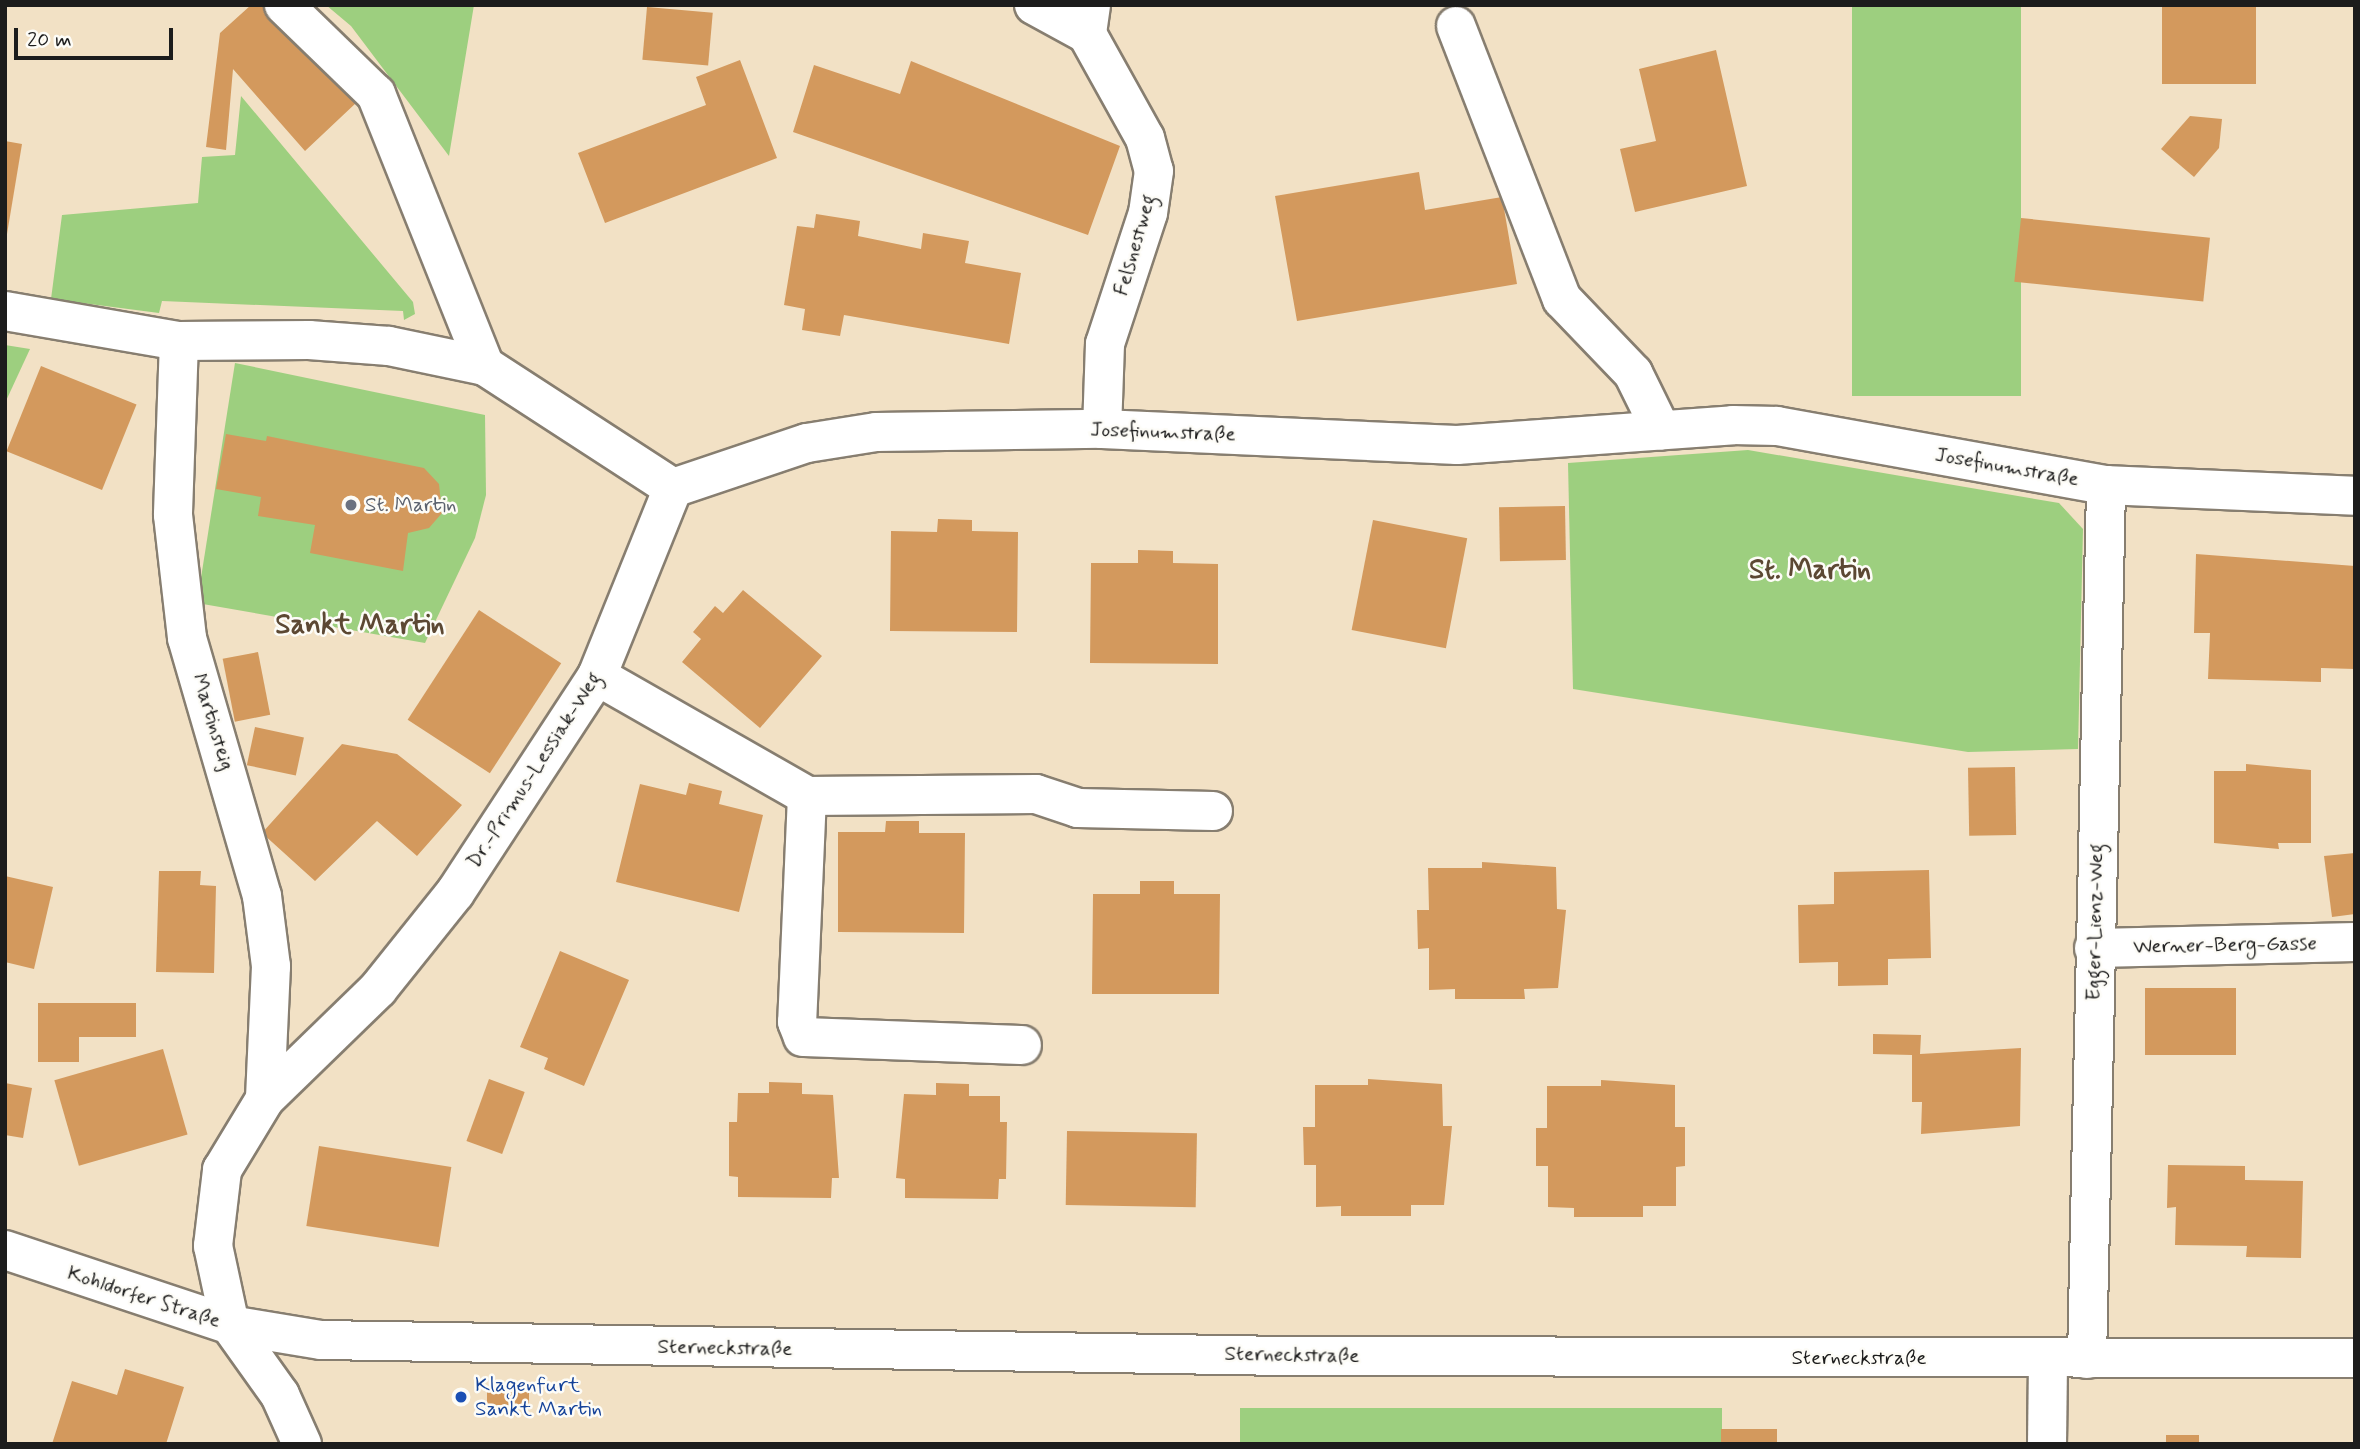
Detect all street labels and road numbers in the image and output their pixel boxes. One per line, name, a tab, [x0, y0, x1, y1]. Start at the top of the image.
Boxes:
street label: Felsnestweg	[1109, 191, 1161, 299]
street label: Josefinumstraße	[1090, 417, 1236, 447]
street label: Josefinumstraße	[1933, 442, 2081, 492]
street label: Dr.-Primus-Lessiak-Weg	[461, 667, 607, 873]
street label: Martinsteig	[186, 670, 240, 774]
street label: Egger-Lienz-Weg	[2081, 843, 2109, 1001]
street label: Werner-Berg-Gasse	[2133, 931, 2317, 959]
street label: Kohldorfer Straße	[64, 1260, 224, 1334]
street label: Sterneckstraße	[657, 1334, 793, 1362]
street label: Sterneckstraße	[1224, 1341, 1360, 1369]
street label: Sterneckstraße	[1791, 1345, 1927, 1371]

